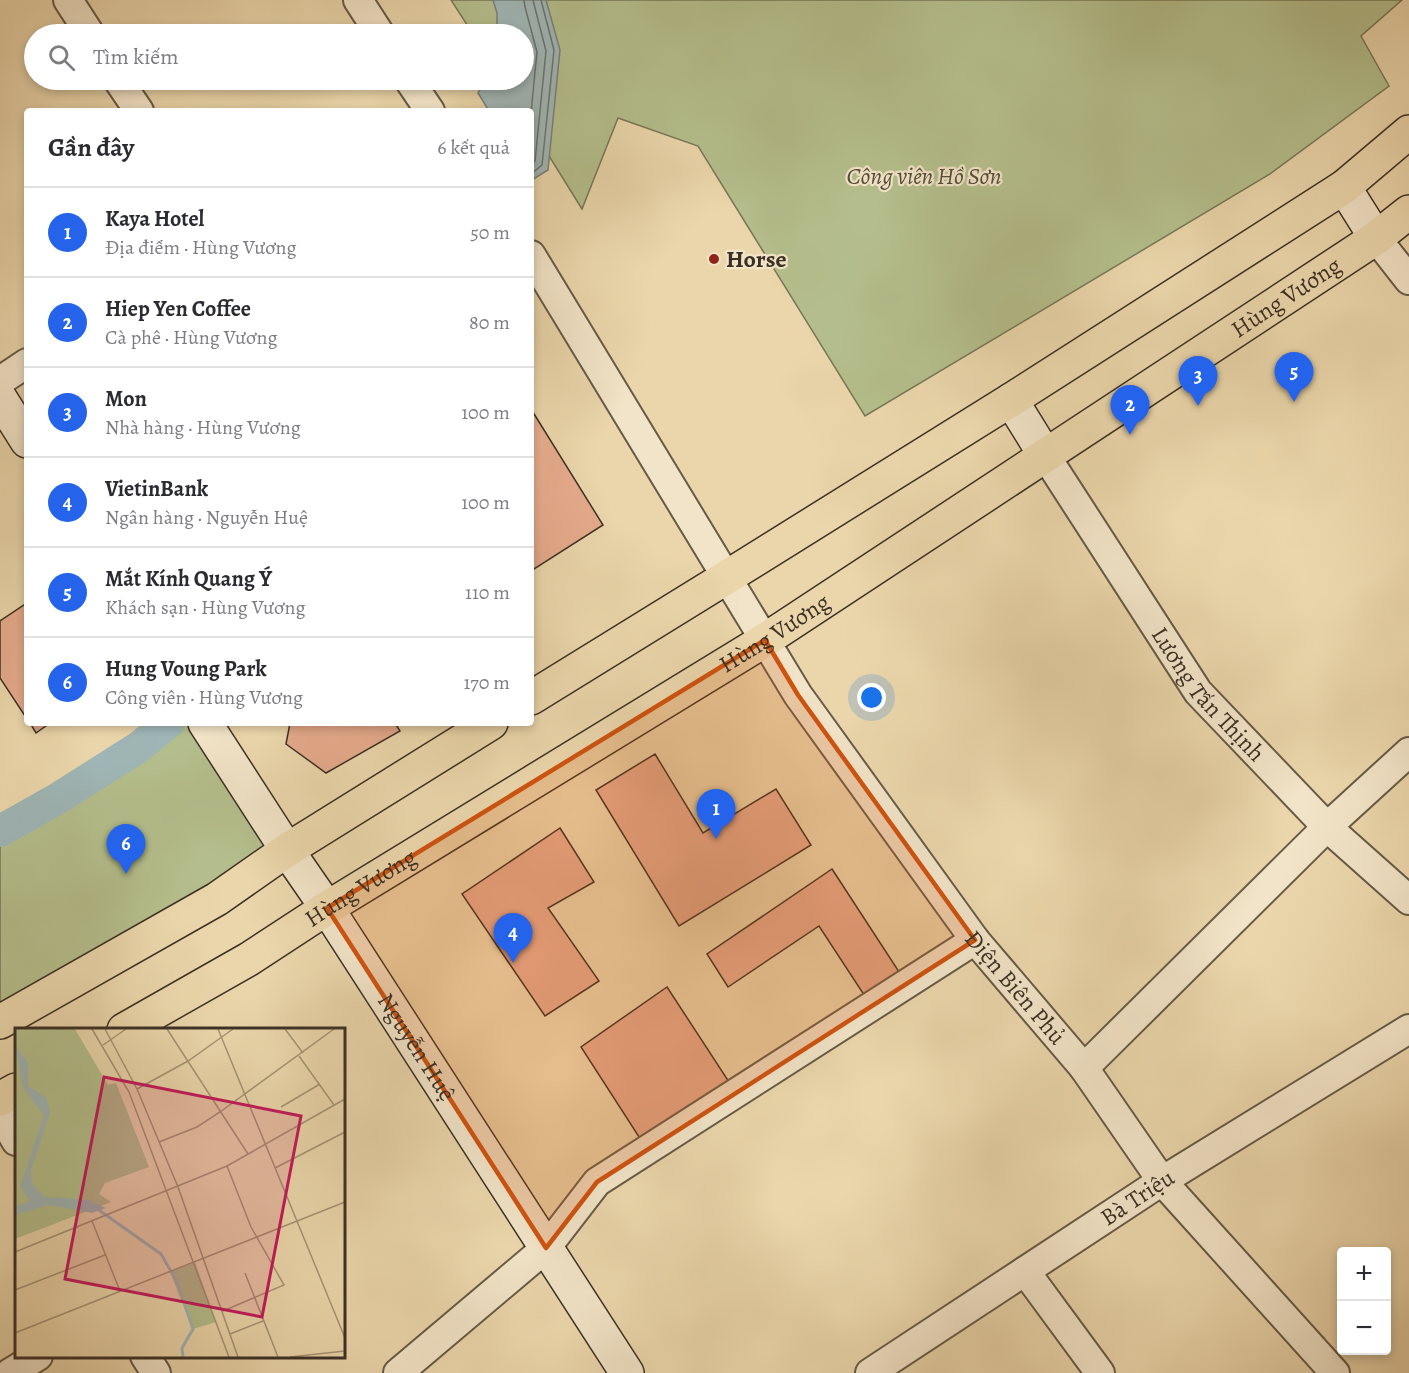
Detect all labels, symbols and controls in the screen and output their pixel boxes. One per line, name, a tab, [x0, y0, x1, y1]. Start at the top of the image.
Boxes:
search box	[24, 24, 534, 90]
icon: search	[45, 41, 78, 74]
text: Tìm kiếm	[93, 42, 179, 72]
text: Gần đây	[48, 130, 134, 165]
text: 6 kết quả	[437, 134, 510, 161]
park label: Công viên Hồ Sơn	[846, 160, 1002, 192]
text: Kaya Hotel	[105, 204, 204, 234]
text: 1	[64, 219, 71, 246]
text: 50 m	[470, 219, 510, 246]
text: Địa điểm · Hùng Vương	[105, 234, 297, 261]
place label: Horse	[726, 243, 787, 275]
street label: Hùng Vương	[1225, 249, 1347, 345]
marker: Horse	[707, 252, 721, 266]
text: Hiep Yen Coffee	[105, 294, 251, 324]
text: 2	[63, 309, 72, 336]
text: 80 m	[469, 309, 510, 336]
text: Cà phê · Hùng Vương	[105, 324, 277, 351]
pin: 5	[1274, 352, 1314, 402]
pin: 3	[1178, 356, 1218, 406]
text: Mon	[105, 384, 147, 414]
pin: 2	[1110, 386, 1150, 435]
text: 3	[63, 399, 72, 426]
text: 100 m	[461, 399, 510, 426]
text: Nhà hàng · Hùng Vương	[105, 414, 301, 441]
text: VietinBank	[105, 474, 208, 504]
text: 4	[63, 489, 72, 516]
text: 100 m	[461, 489, 510, 516]
text: Ngân hàng · Nguyễn Huệ	[105, 504, 308, 531]
text: Mắt Kính Quang Ý	[105, 564, 272, 594]
text: 5	[63, 579, 72, 606]
text: 110 m	[465, 579, 510, 606]
street label: Hùng Vương	[713, 586, 836, 680]
text: Khách sạn · Hùng Vương	[105, 594, 305, 621]
street label: Lương Tấn Thịnh	[1144, 621, 1272, 769]
text: Hung Voung Park	[105, 654, 267, 684]
text: 6	[63, 669, 72, 696]
text: 170 m	[464, 669, 510, 696]
your location	[857, 683, 886, 712]
text: Công viên · Hùng Vương	[105, 684, 303, 711]
pin: 1	[696, 790, 736, 839]
pin: 6	[106, 824, 146, 874]
street label: Hùng Vương	[298, 841, 422, 934]
pin: 4	[494, 914, 532, 963]
street label: Điện Biên Phủ	[957, 923, 1073, 1051]
street label: Nguyễn Huệ	[370, 987, 463, 1107]
inset map	[15, 1028, 345, 1358]
street label: Bà Triệu	[1094, 1161, 1180, 1233]
map controls	[1337, 1247, 1391, 1355]
button: +	[1337, 1247, 1391, 1301]
button: −	[1337, 1301, 1391, 1355]

